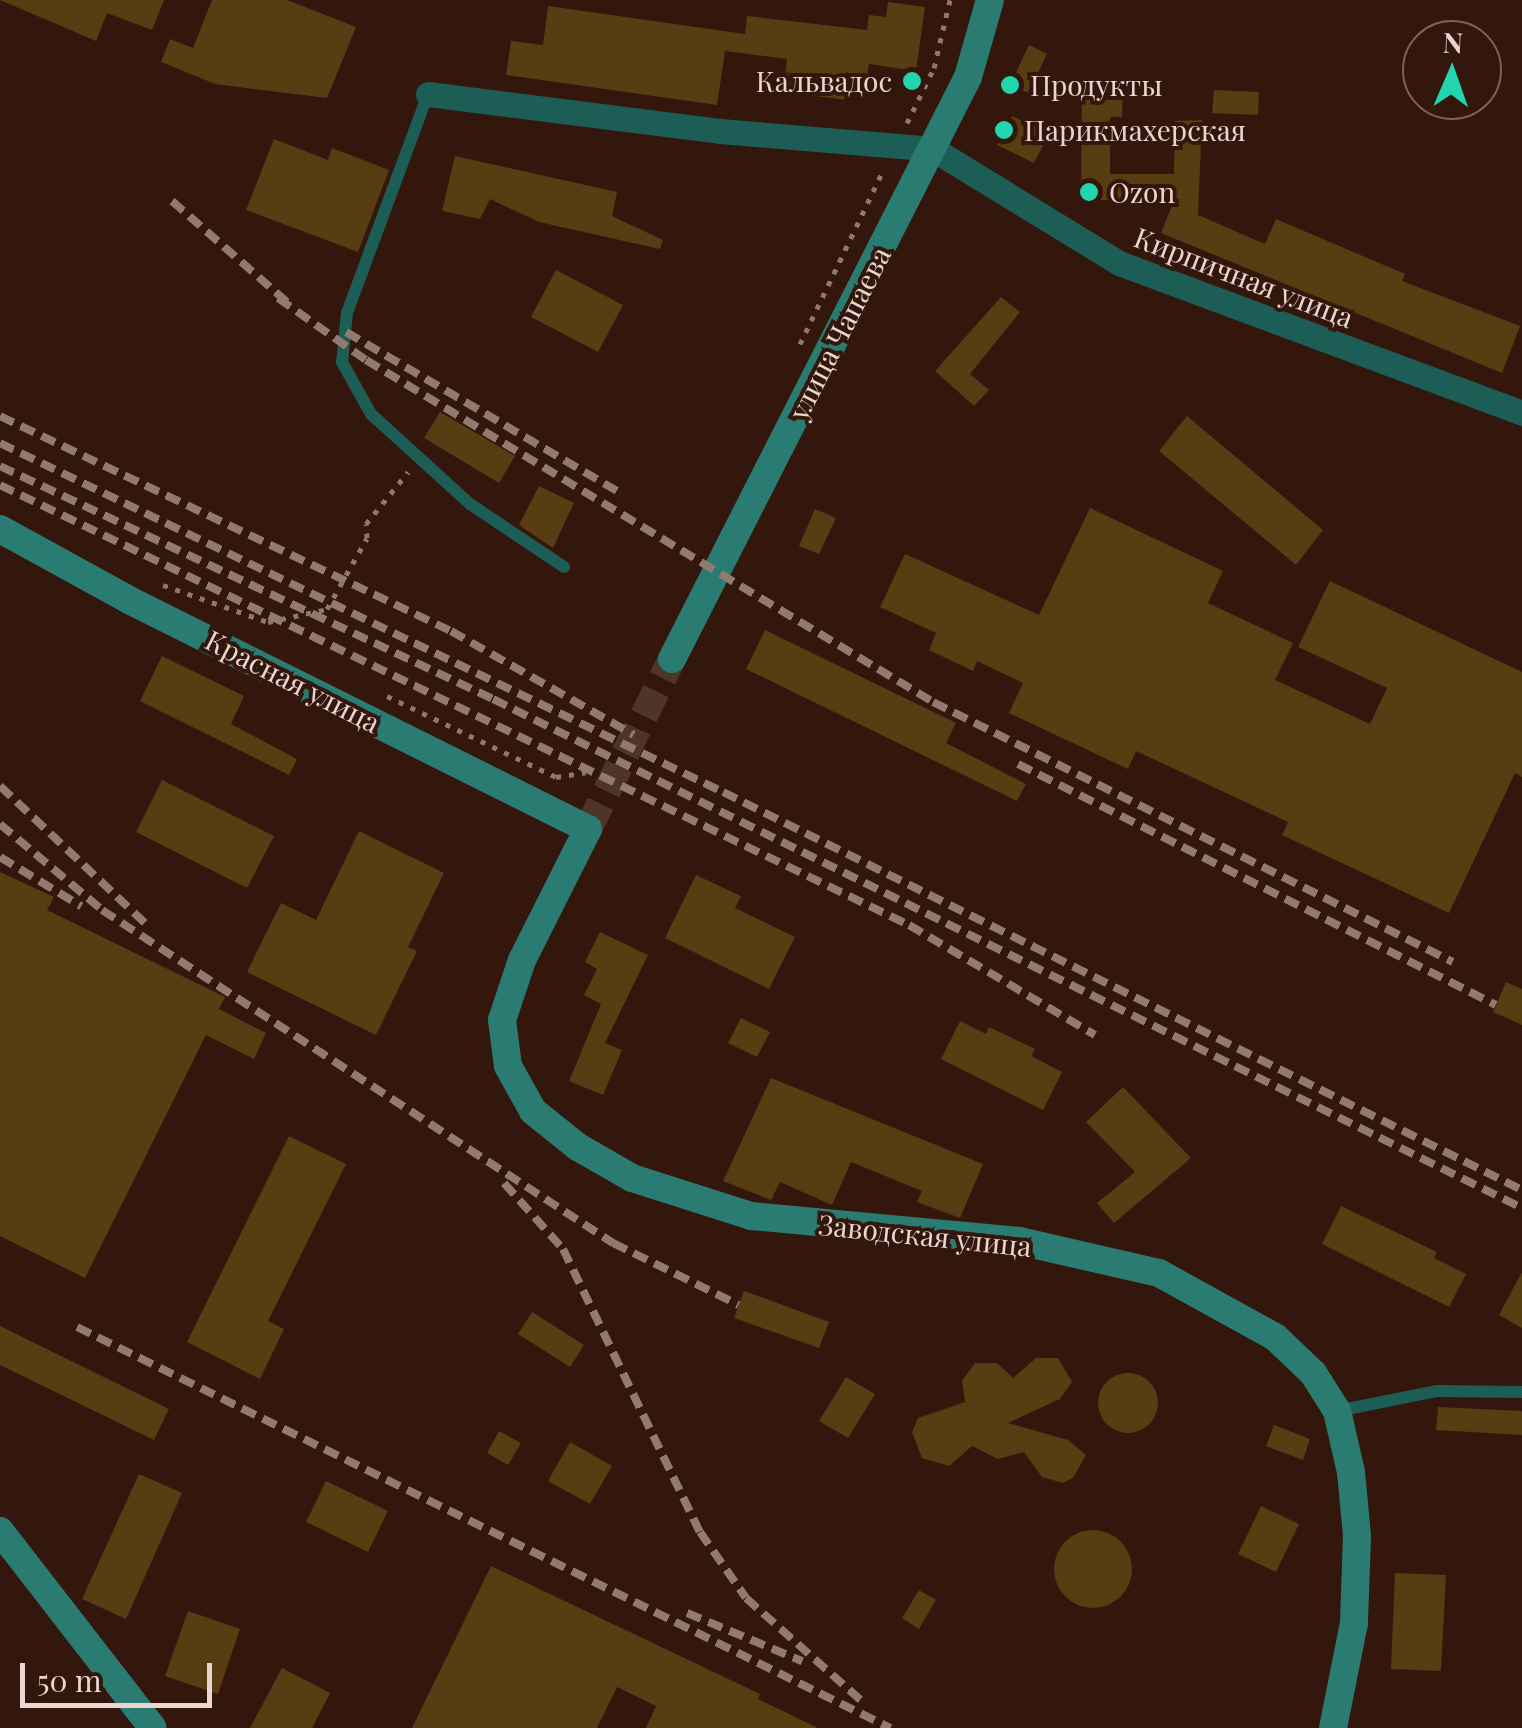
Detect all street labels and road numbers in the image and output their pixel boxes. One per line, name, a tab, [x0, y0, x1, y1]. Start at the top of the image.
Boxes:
street label: Кирпичная улица	[1130, 220, 1358, 334]
street label: улица Чапаева	[781, 241, 897, 425]
street label: Красная улица	[200, 623, 386, 739]
street label: Заводская улица	[817, 1207, 1033, 1263]

